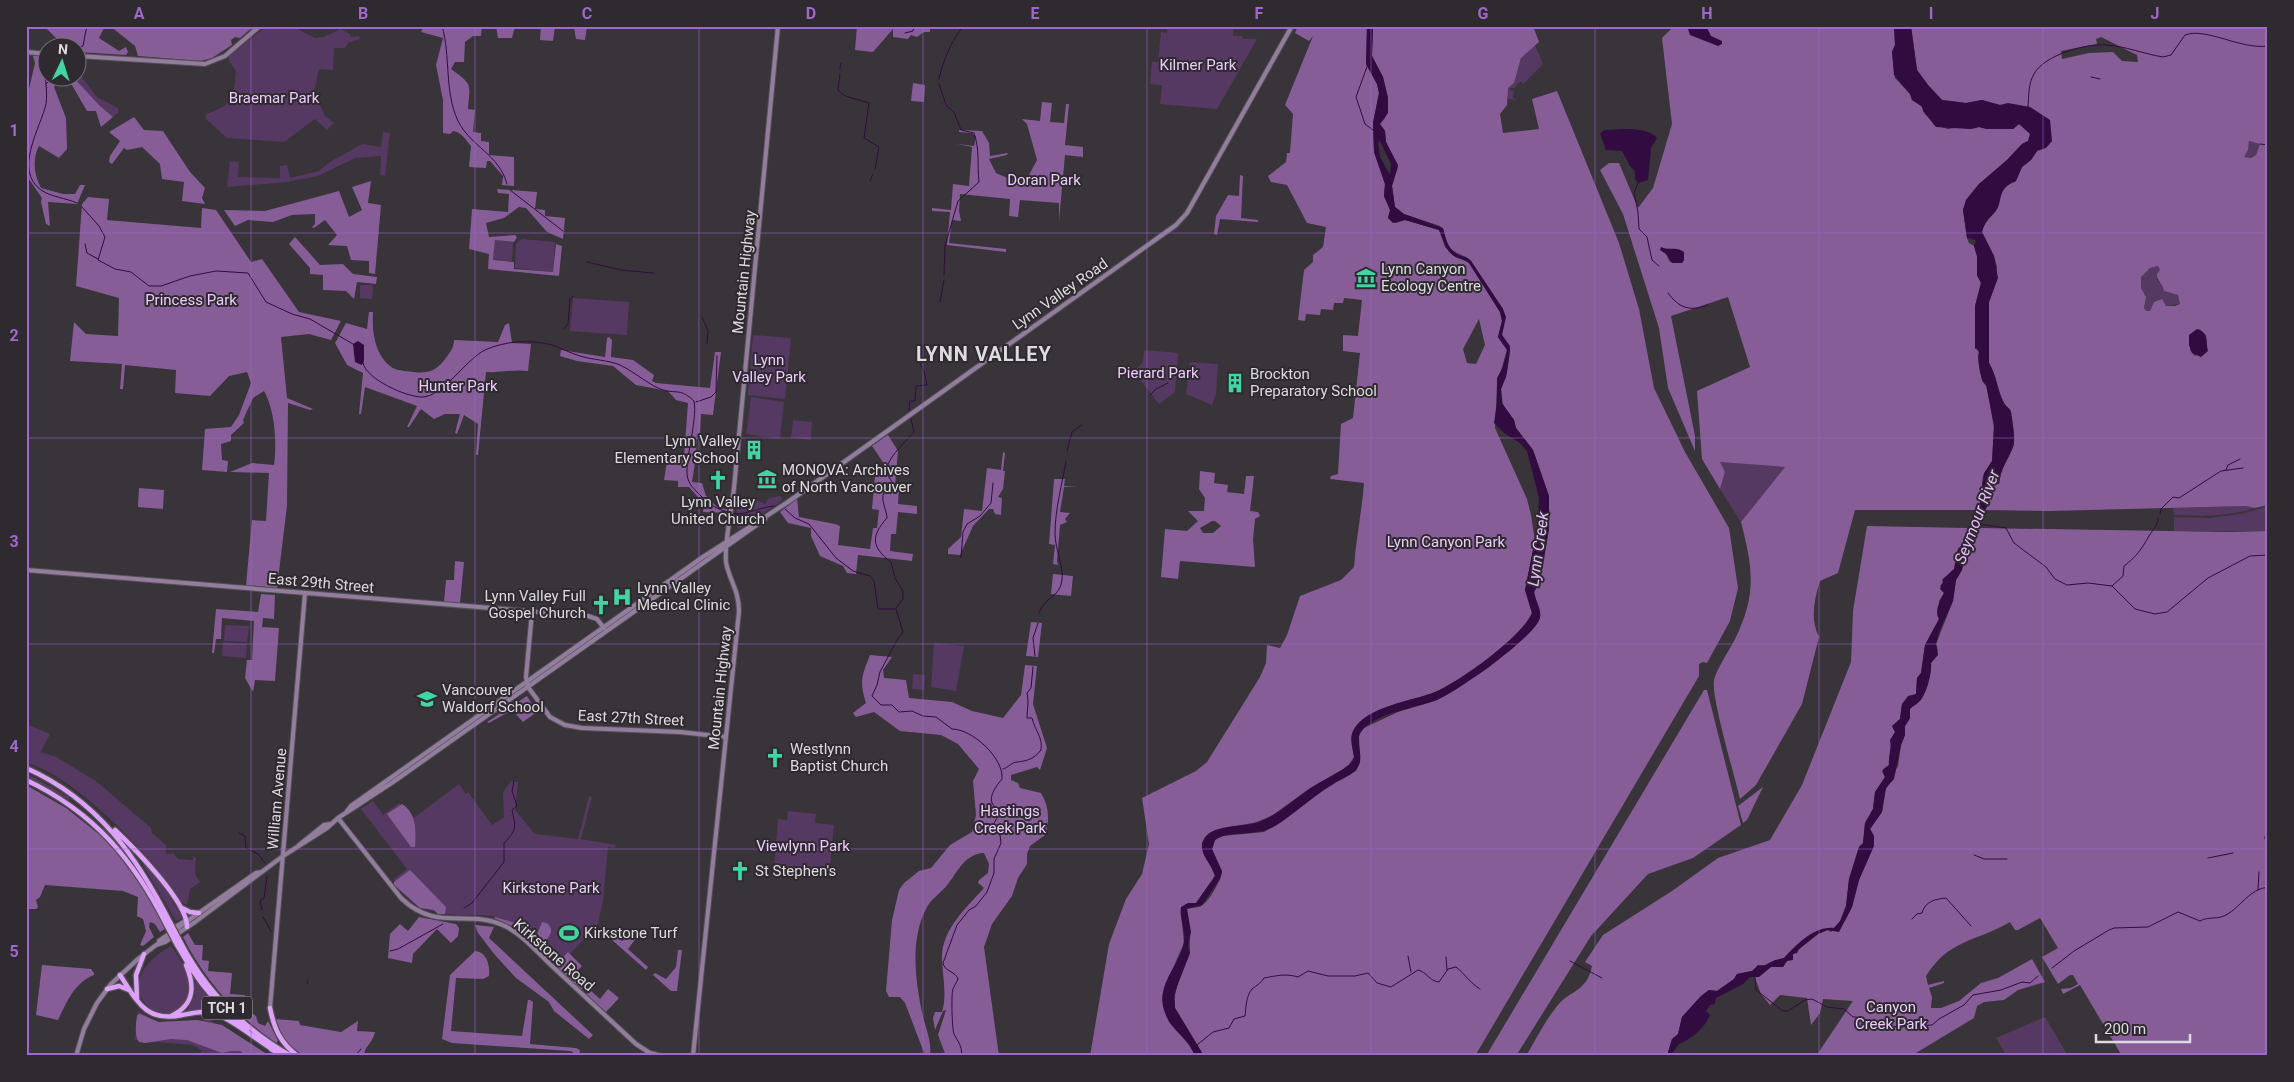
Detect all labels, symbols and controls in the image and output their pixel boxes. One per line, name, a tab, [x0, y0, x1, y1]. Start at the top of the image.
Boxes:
text: A	[134, 4, 145, 23]
text: B	[358, 4, 368, 23]
text: C	[582, 4, 592, 23]
text: D	[806, 4, 816, 23]
text: E	[1031, 4, 1040, 23]
text: F	[1255, 4, 1264, 23]
text: G	[1478, 4, 1489, 23]
text: H	[1701, 4, 1713, 23]
text: I	[1929, 4, 1933, 23]
text: J	[2151, 4, 2159, 23]
north arrow	[38, 38, 88, 88]
text: N	[57, 41, 68, 57]
park label: Kilmer Park	[1160, 56, 1237, 74]
park label: Braemar Park	[229, 89, 320, 107]
text: 1	[9, 121, 19, 140]
park label: Doran Park	[1007, 171, 1081, 189]
street label: Mountain Highway	[729, 209, 759, 335]
street label: Lynn Valley Road	[1009, 254, 1111, 334]
place label: Lynn Canyon Ecology Centre	[1381, 260, 1481, 295]
museum icon: Lynn Canyon Ecology Centre	[1355, 267, 1377, 289]
park label: Princess Park	[145, 291, 237, 309]
text: 2	[9, 326, 19, 345]
district label: LYNN VALLEY	[916, 342, 1052, 366]
park label: Lynn Valley Park	[732, 351, 806, 386]
park label: Pierard Park	[1117, 364, 1199, 382]
place label: Brockton Preparatory School	[1250, 365, 1377, 400]
building icon: Brockton Preparatory School	[1224, 372, 1246, 394]
park label: Hunter Park	[418, 377, 498, 395]
place label: Lynn Valley Elementary School	[615, 432, 739, 467]
building icon: Lynn Valley Elementary School	[743, 439, 765, 461]
place label: MONOVA: Archives of North Vancouver	[782, 461, 912, 496]
water label: Seymour River	[1950, 467, 2004, 567]
museum icon: MONOVA: Archives of North Vancouver	[756, 468, 778, 490]
church icon: Lynn Valley United Church	[707, 469, 729, 491]
place label: Lynn Valley United Church	[671, 493, 765, 528]
water label: Lynn Creek	[1523, 509, 1553, 588]
text: 3	[9, 532, 19, 551]
park label: Lynn Canyon Park	[1387, 533, 1506, 551]
street label: East 29th Street	[267, 569, 375, 597]
place label: Lynn Valley Medical Clinic	[637, 579, 731, 614]
hospital icon: Lynn Valley Medical Clinic	[611, 586, 633, 608]
place label: Lynn Valley Full Gospel Church	[484, 587, 586, 622]
church icon: Lynn Valley Full Gospel Church	[590, 594, 612, 616]
street label: Mountain Highway	[705, 625, 735, 751]
place label: Vancouver Waldorf School	[442, 681, 544, 716]
school or university icon: Vancouver Waldorf School	[416, 688, 438, 710]
street label: East 27th Street	[577, 706, 685, 730]
text: 4	[9, 737, 19, 756]
place label: Westlynn Baptist Church	[790, 740, 888, 775]
street label: William Avenue	[264, 747, 290, 851]
church icon: Westlynn Baptist Church	[764, 747, 786, 769]
park label: Hastings Creek Park	[974, 802, 1046, 837]
park label: Viewlynn Park	[756, 837, 850, 855]
church icon: St Stephen's	[729, 860, 751, 882]
place label: St Stephen's	[755, 862, 836, 880]
park label: Kirkstone Park	[503, 879, 600, 897]
street label: Kirkstone Road	[510, 915, 598, 995]
sports icon: Kirkstone Turf	[558, 922, 580, 944]
place label: Kirkstone Turf	[584, 924, 678, 942]
text: 5	[9, 942, 19, 961]
road number: TCH 1	[202, 996, 252, 1020]
park label: Canyon Creek Park	[1855, 998, 1927, 1033]
scale bar	[2096, 1012, 2190, 1044]
text: 200 m	[2104, 1020, 2146, 1038]

